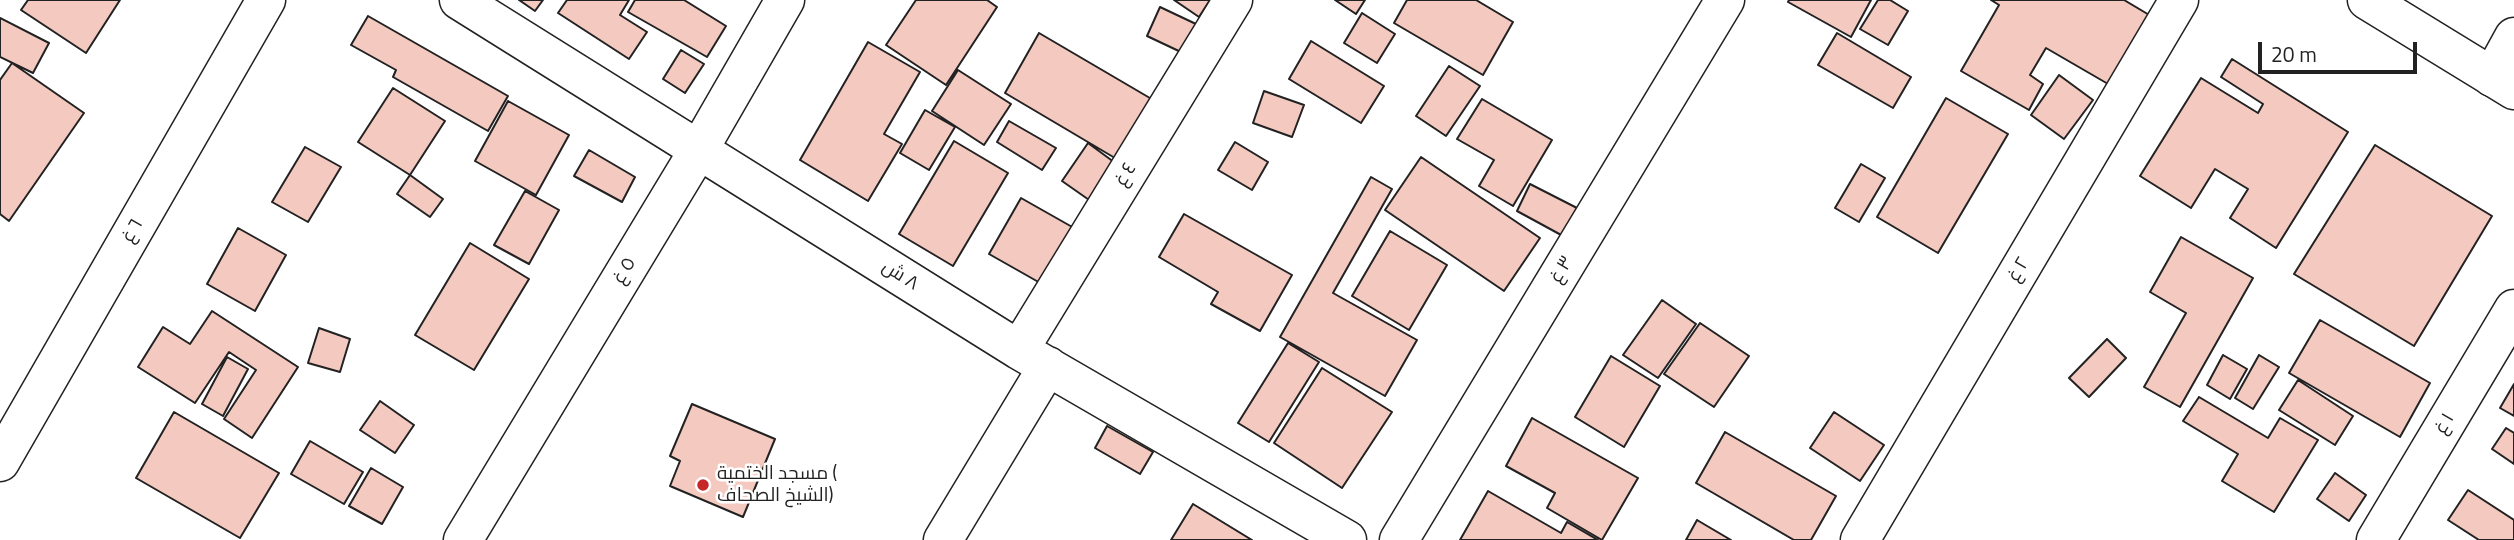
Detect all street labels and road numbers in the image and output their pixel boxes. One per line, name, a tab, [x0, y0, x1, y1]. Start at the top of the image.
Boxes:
street label: ٤ غ	[1110, 159, 1142, 191]
street label: ٦ غ	[117, 215, 149, 247]
street label: ٣ غ	[1545, 252, 1579, 288]
street label: ٥ غ	[608, 253, 642, 289]
street label: ٢ غ	[2003, 254, 2035, 286]
street label: ٨ ش	[877, 256, 923, 296]
street label: ١ غ	[2430, 409, 2460, 439]

